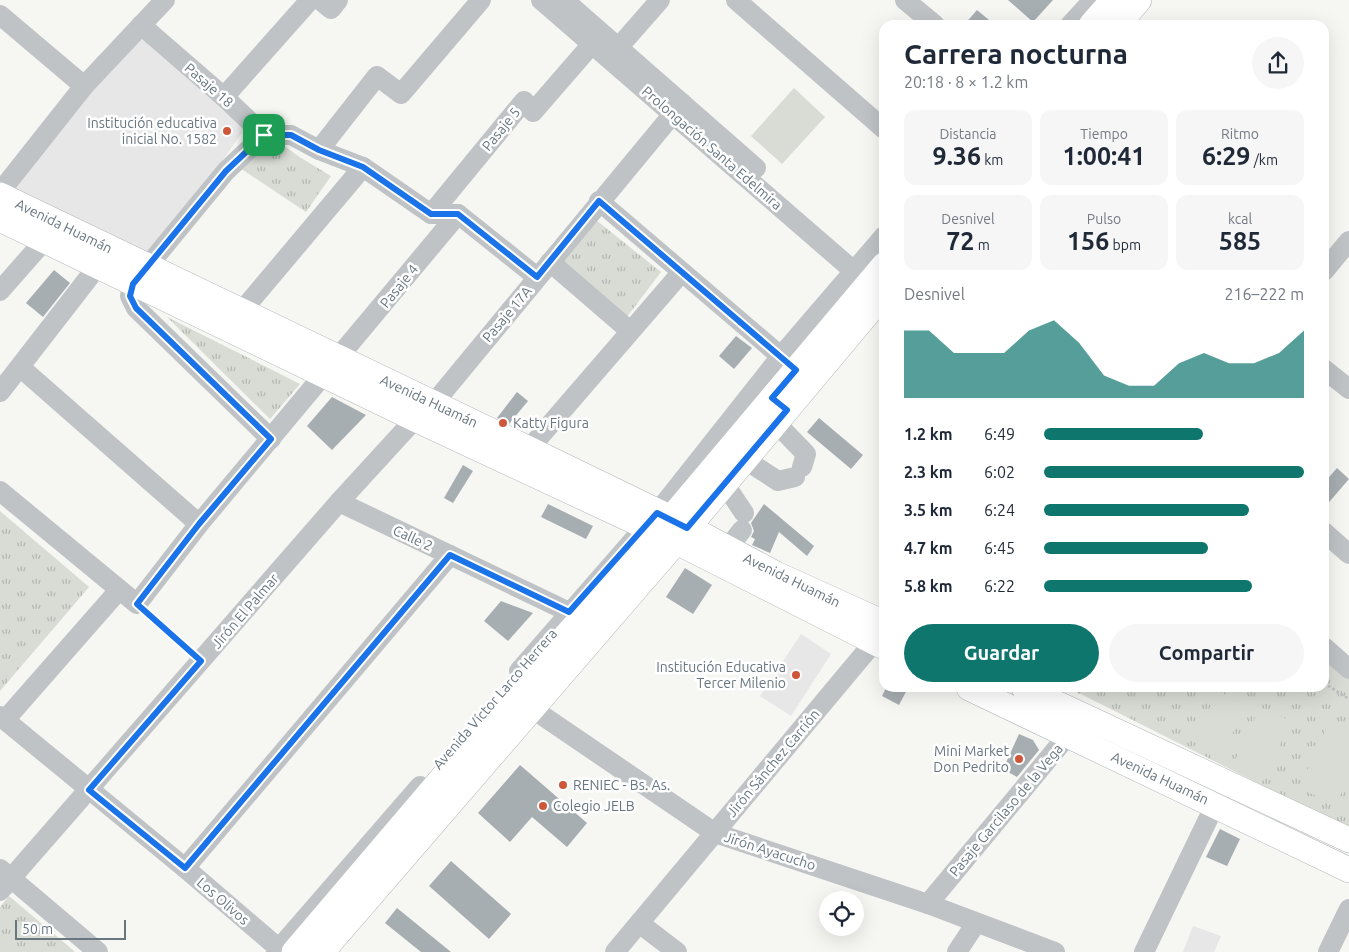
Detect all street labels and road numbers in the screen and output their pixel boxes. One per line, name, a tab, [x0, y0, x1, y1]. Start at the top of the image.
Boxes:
street label: Pasaje 18	[182, 60, 237, 110]
street label: Prolongación Santa Edelmira	[639, 83, 785, 213]
street label: Pasaje 5	[479, 104, 523, 154]
street label: Avenida Huamán	[13, 196, 115, 256]
street label: Pasaje 4	[377, 261, 421, 311]
street label: Pasaje 17A	[479, 283, 535, 345]
street label: Avenida Huamán	[378, 371, 480, 431]
street label: Calle 2	[391, 522, 435, 554]
street label: Avenida Huamán	[741, 550, 843, 610]
street label: Jirón El Palmar	[208, 570, 282, 651]
street label: Avenida Víctor Larco Herrera	[430, 626, 560, 772]
street label: Jirón Sánchez Carrión	[723, 706, 823, 820]
street label: Pasaje Garcilaso de la Vega	[946, 741, 1066, 879]
street label: Avenida Huamán	[1109, 748, 1211, 808]
street label: Jirón Ayacucho	[722, 829, 818, 873]
street label: Los Olivos	[194, 874, 252, 928]

